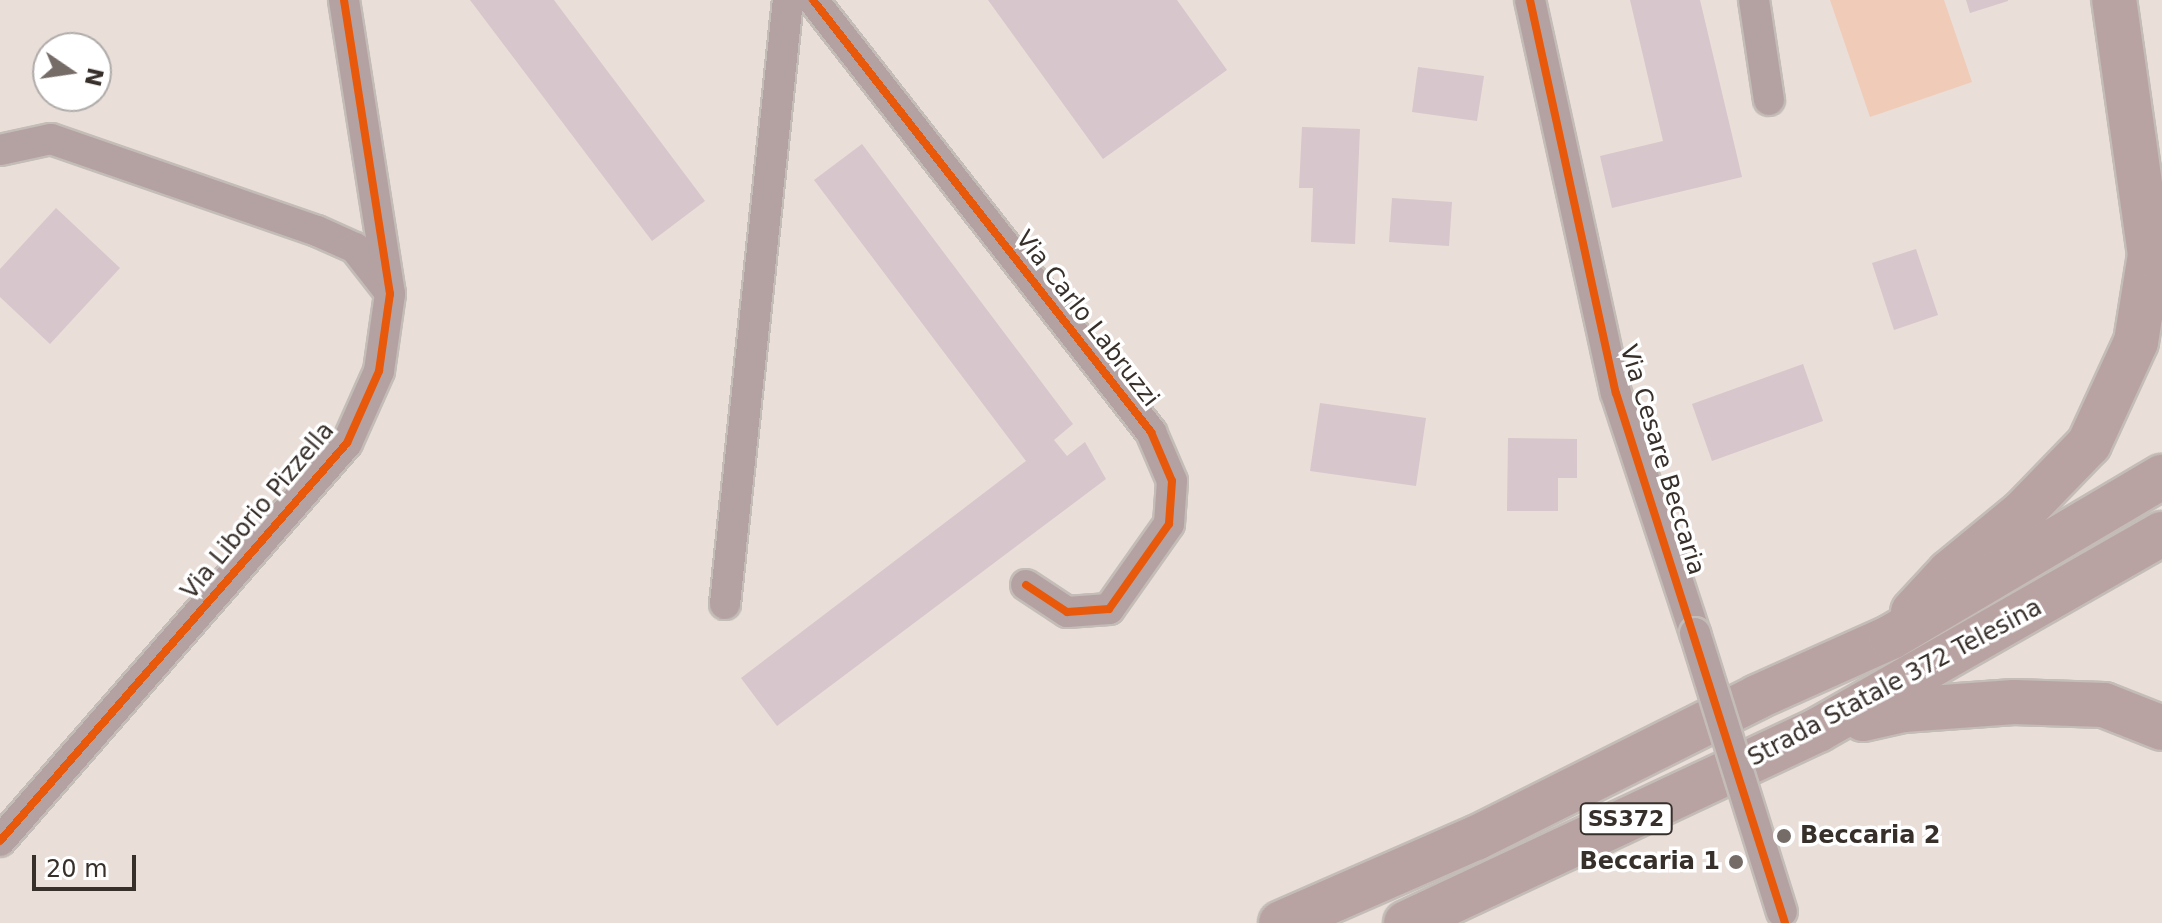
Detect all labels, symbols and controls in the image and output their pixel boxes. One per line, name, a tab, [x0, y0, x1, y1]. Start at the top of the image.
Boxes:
north arrow	[32, 32, 112, 112]
text: N	[80, 65, 108, 89]
street label: Via Carlo Labruzzi	[1009, 225, 1165, 413]
street label: Via Cesare Beccaria	[1613, 342, 1711, 578]
street label: Via Liborio Pizzella	[176, 417, 340, 605]
street label: Strada Statale 372 Telesina	[1743, 593, 2047, 773]
road number: SS372	[1578, 801, 1674, 837]
place label: Beccaria 2	[1800, 822, 1941, 850]
marker: Beccaria 2	[1775, 827, 1793, 845]
scale bar	[36, 839, 140, 889]
place label: Beccaria 1	[1579, 848, 1720, 876]
marker: Beccaria 1	[1727, 853, 1745, 871]
text: 20 m	[46, 855, 108, 883]

